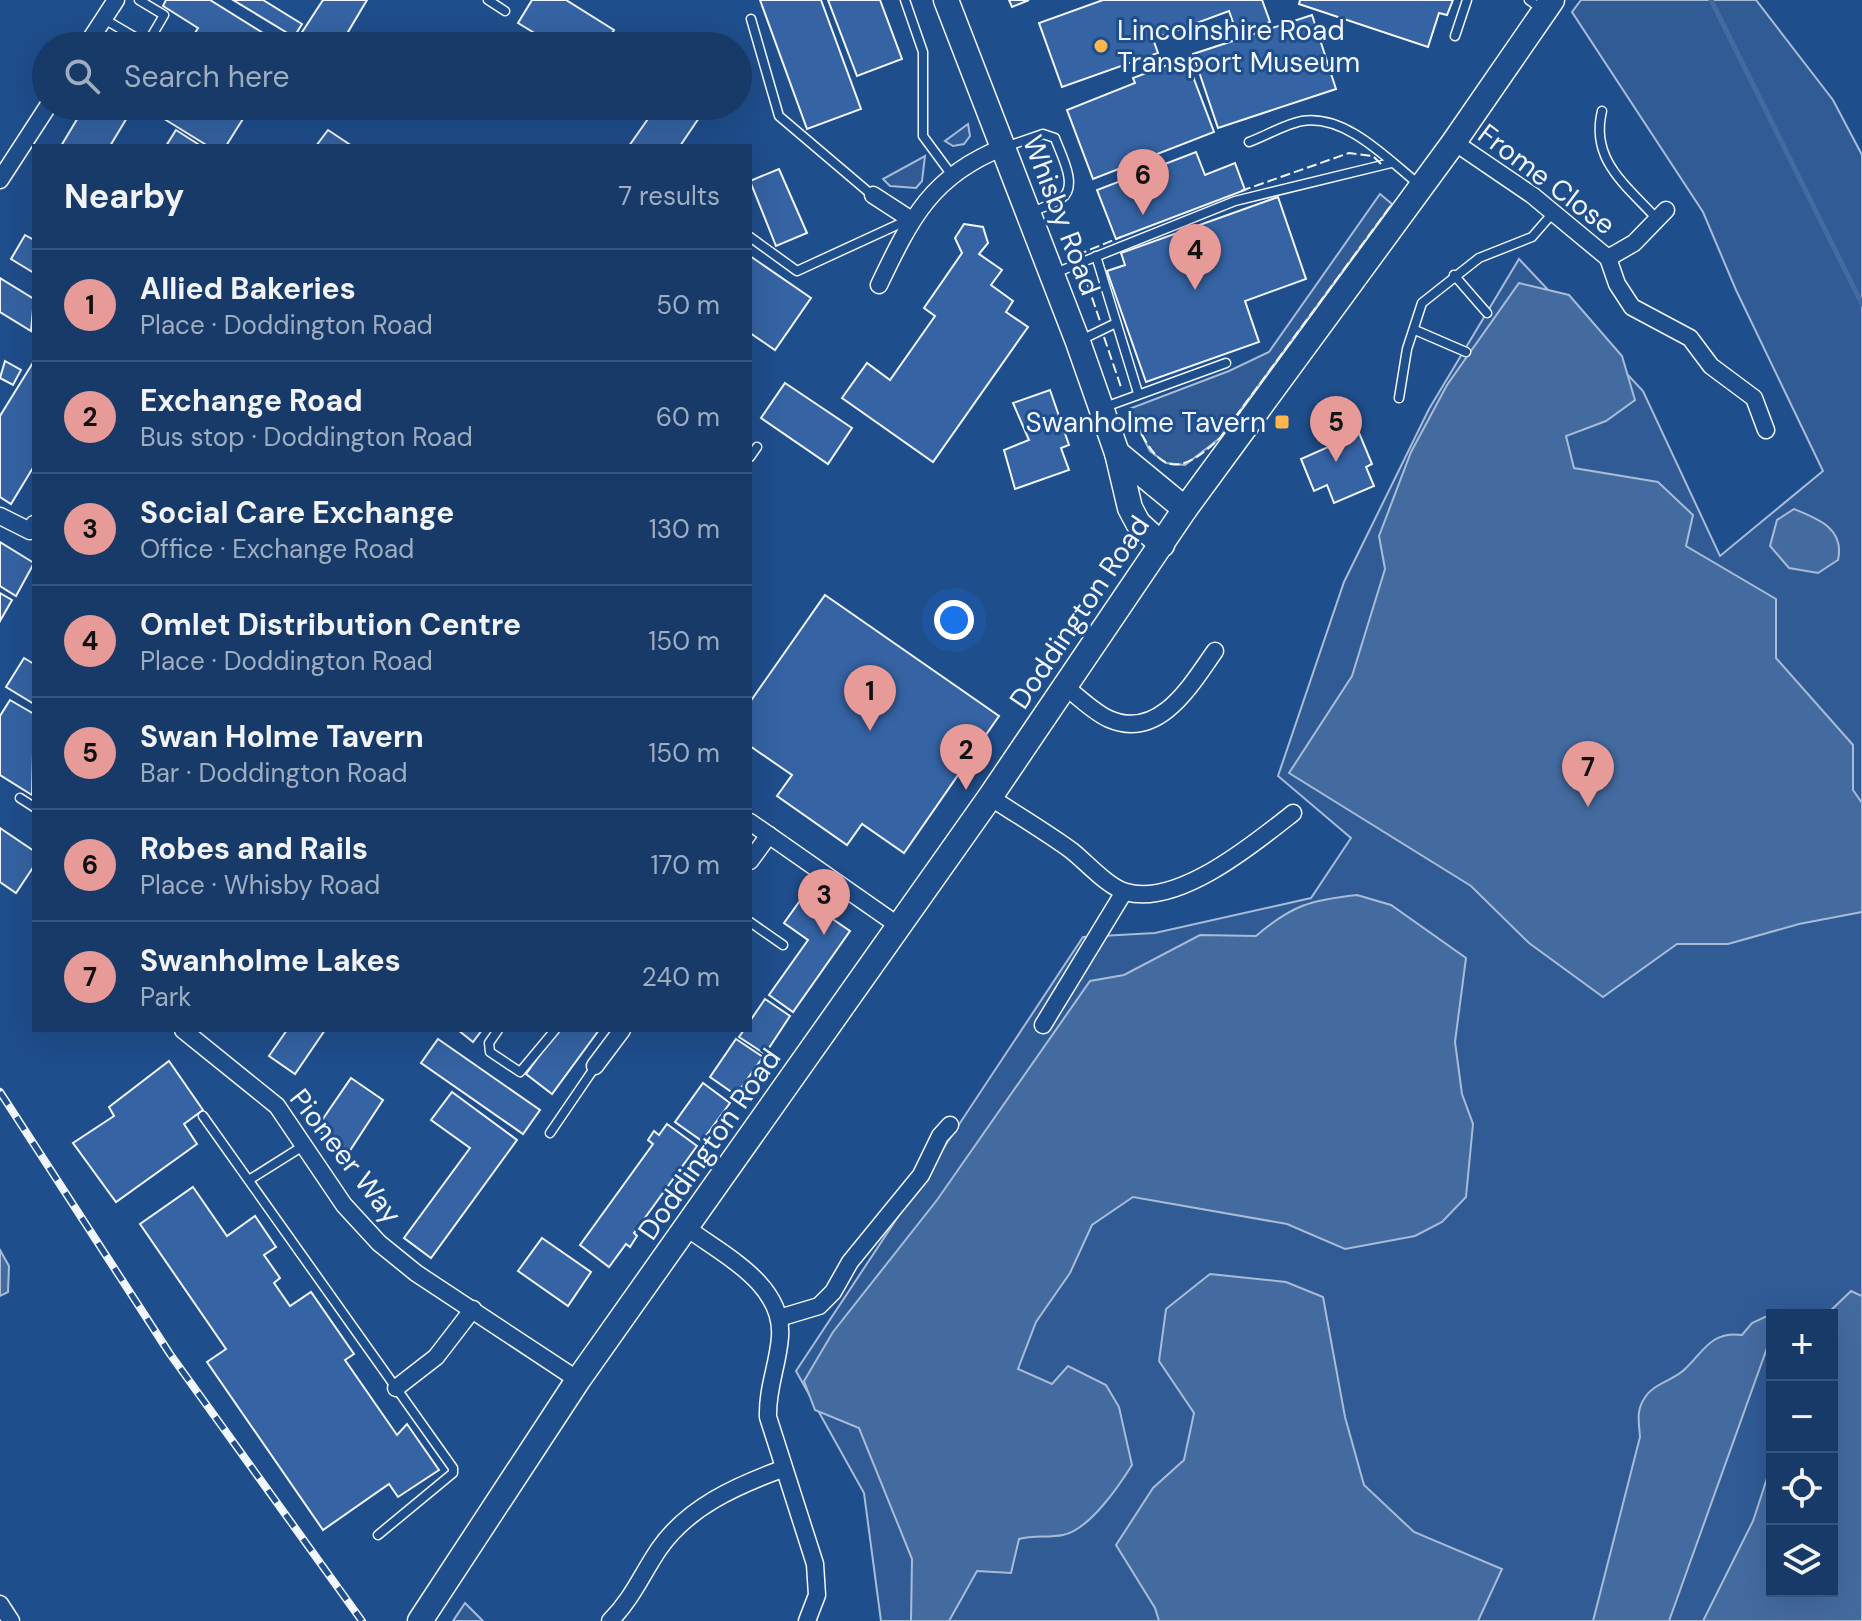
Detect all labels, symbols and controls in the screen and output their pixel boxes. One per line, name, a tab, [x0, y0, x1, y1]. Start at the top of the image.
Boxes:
place label: Lincolnshire Road Transport Museum	[1117, 12, 1360, 81]
search box	[32, 32, 752, 120]
marker: Lincolnshire Road Transport Museum	[1092, 37, 1110, 55]
icon: search	[60, 54, 104, 98]
text: Search here	[124, 57, 290, 96]
street label: Frome Close	[1471, 116, 1623, 243]
street label: Whisby Road	[1014, 130, 1109, 301]
pin: 6	[1117, 149, 1169, 215]
text: Nearby	[64, 174, 184, 219]
text: 7 results	[618, 179, 720, 213]
pin: 4	[1169, 224, 1221, 290]
text: Allied Bakeries	[140, 269, 356, 308]
text: 1	[85, 288, 95, 322]
text: 50 m	[656, 288, 720, 322]
text: Place · Doddington Road	[140, 308, 433, 342]
text: Exchange Road	[140, 381, 363, 420]
pin: 5	[1310, 396, 1362, 462]
text: 2	[82, 400, 98, 434]
text: 60 m	[656, 400, 720, 434]
place label: Swanholme Tavern	[1026, 404, 1266, 441]
marker: Swanholme Tavern	[1273, 413, 1291, 431]
text: Bus stop · Doddington Road	[140, 420, 473, 454]
text: Social Care Exchange	[140, 493, 454, 532]
street label: Doddington Road	[1001, 509, 1158, 716]
text: 3	[82, 512, 98, 546]
text: 130 m	[649, 512, 720, 546]
text: Office · Exchange Road	[140, 532, 414, 566]
your location	[934, 600, 974, 640]
text: Omlet Distribution Centre	[140, 605, 521, 644]
text: 4	[82, 624, 98, 658]
text: 150 m	[648, 624, 720, 658]
text: Place · Doddington Road	[140, 644, 433, 678]
pin: 1	[844, 665, 896, 731]
text: Swan Holme Tavern	[140, 717, 424, 756]
pin: 2	[940, 724, 992, 790]
text: 5	[82, 736, 98, 770]
text: 150 m	[648, 736, 720, 770]
pin: 7	[1562, 741, 1614, 807]
text: Bar · Doddington Road	[140, 756, 408, 790]
text: Robes and Rails	[140, 829, 368, 868]
text: 6	[82, 848, 98, 882]
text: 170 m	[651, 848, 720, 882]
text: Place · Whisby Road	[140, 868, 380, 902]
pin: 3	[798, 869, 850, 935]
text: Swanholme Lakes	[140, 941, 401, 980]
text: 7	[83, 960, 97, 994]
text: 240 m	[642, 960, 720, 994]
text: Park	[140, 980, 191, 1014]
street label: Doddington Road	[630, 1041, 789, 1247]
street label: Pioneer Way	[281, 1081, 410, 1231]
map controls	[1766, 1309, 1838, 1597]
button: +	[1766, 1309, 1838, 1381]
button: −	[1766, 1381, 1838, 1453]
button: locate	[1766, 1453, 1838, 1525]
button: layers	[1766, 1525, 1838, 1597]

